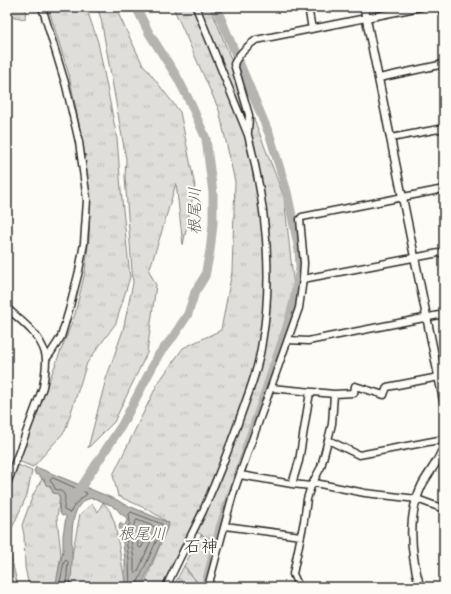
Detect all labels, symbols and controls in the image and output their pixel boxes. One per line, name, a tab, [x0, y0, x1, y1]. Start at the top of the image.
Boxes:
water label: 根尾川	[185, 187, 208, 235]
water label: 根尾川	[118, 524, 166, 547]
district label: 石神	[184, 537, 218, 561]

